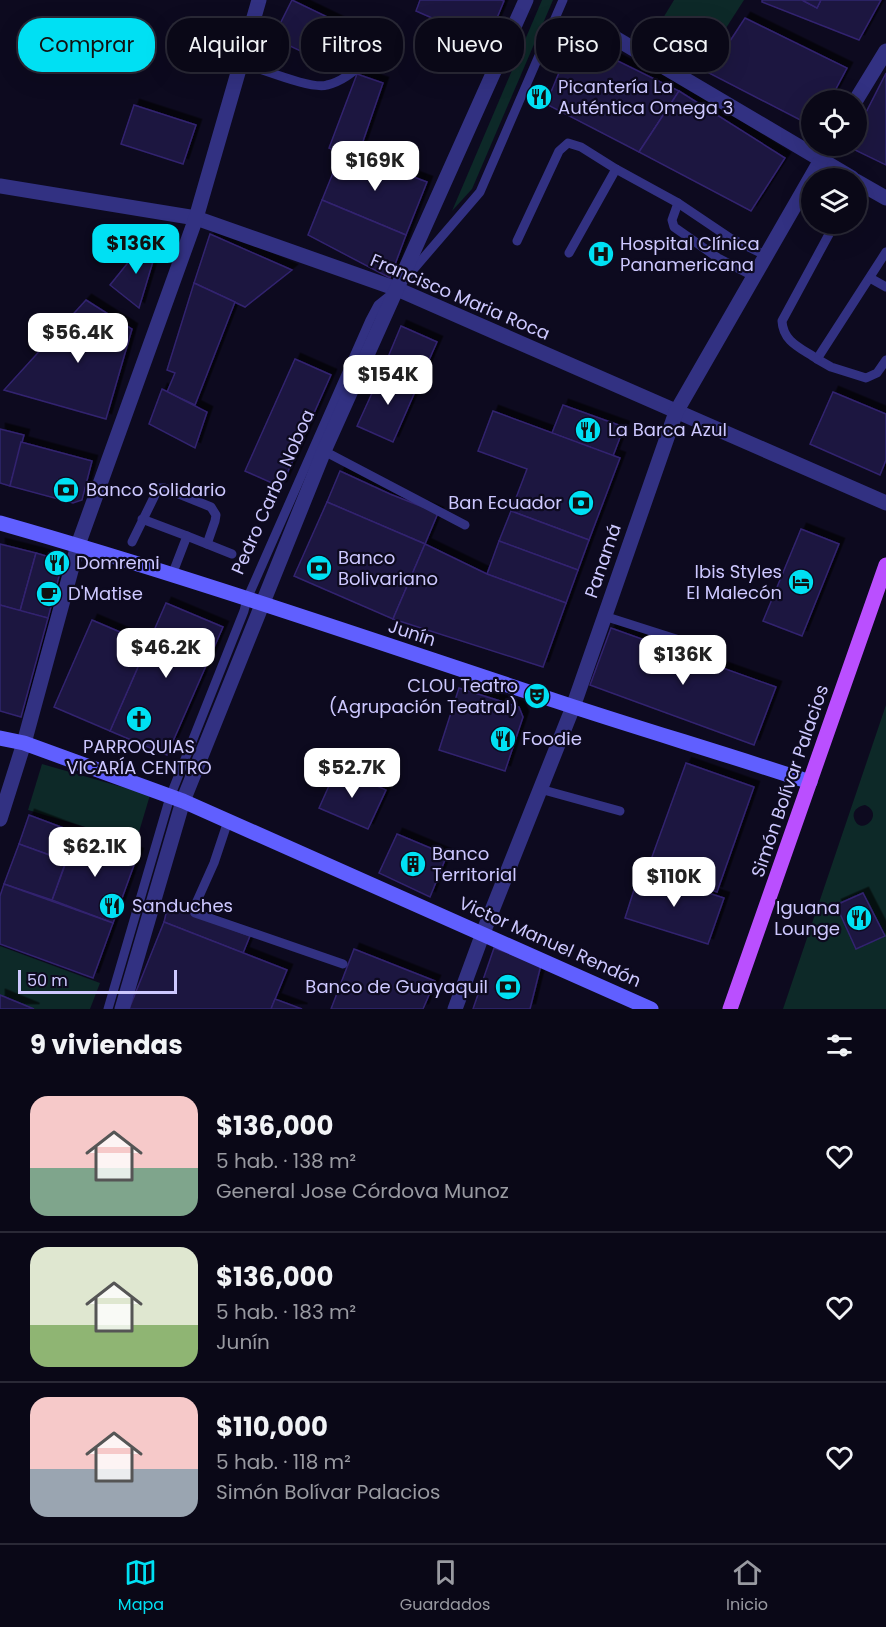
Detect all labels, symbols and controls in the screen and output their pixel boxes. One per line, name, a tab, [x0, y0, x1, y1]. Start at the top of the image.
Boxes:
chip: Comprar	[18, 18, 155, 72]
chip: Alquilar	[167, 18, 289, 72]
chip: Filtros	[301, 18, 403, 72]
chip: Nuevo	[415, 18, 524, 72]
chip: Piso	[536, 18, 620, 72]
chip: Casa	[632, 18, 729, 72]
place label: Picantería La Auténtica Omega 3	[558, 74, 733, 120]
restaurant icon: Picantería La Auténtica Omega 3	[524, 82, 554, 112]
map controls	[801, 90, 867, 234]
button: locate	[801, 90, 867, 156]
pin: $169K	[333, 141, 417, 192]
text: $169K	[345, 146, 405, 174]
button: layers	[801, 168, 867, 234]
pin: $136K	[94, 224, 178, 275]
text: $136K	[106, 229, 166, 257]
place label: Hospital Clínica Panamericana	[620, 231, 760, 277]
hospital icon: Hospital Clínica Panamericana	[586, 239, 616, 269]
street label: Francisco Maria Roca	[367, 247, 554, 346]
pin: $56.4K	[29, 313, 127, 364]
text: $56.4K	[42, 318, 114, 346]
pin: $154K	[346, 355, 430, 406]
text: $154K	[357, 360, 419, 388]
street label: Pedro Carbo Noboa	[225, 405, 320, 578]
restaurant icon: La Barca Azul	[573, 415, 603, 445]
place label: La Barca Azul	[608, 417, 727, 442]
bank icon: Banco Solidario	[51, 475, 81, 505]
place label: Banco Solidario	[86, 477, 226, 502]
bank icon: Ban Ecuador	[566, 488, 596, 518]
place label: Ban Ecuador	[448, 490, 562, 515]
street label: Panamá	[578, 520, 627, 601]
place label: Banco Bolivariano	[338, 545, 438, 591]
restaurant icon: Domremi	[42, 548, 72, 578]
place label: Domremi	[76, 550, 160, 575]
bank icon: Banco Bolivariano	[304, 553, 334, 583]
place label: Ibis Styles El Malecón	[686, 559, 782, 605]
hotel icon: Ibis Styles El Malecón	[786, 567, 816, 597]
cafe icon: D'Matise	[34, 579, 64, 609]
place label: D'Matise	[68, 581, 143, 606]
street label: Junín	[385, 613, 439, 652]
pin: $46.2K	[117, 628, 215, 679]
text: $46.2K	[131, 633, 201, 661]
pin: $136K	[641, 635, 725, 686]
text: $136K	[653, 640, 713, 668]
place label: CLOU Teatro (Agrupación Teatral)	[329, 673, 518, 719]
theatre icon: CLOU Teatro (Agrupación Teatral)	[522, 681, 552, 711]
street label: Simón Bolívar Palacios	[745, 681, 834, 880]
church icon: PARROQUIAS VICARÍA CENTRO	[124, 704, 154, 734]
restaurant icon: Foodie	[488, 724, 518, 754]
place label: Foodie	[522, 726, 582, 751]
place label: PARROQUIAS VICARÍA CENTRO	[66, 734, 212, 780]
pin: $52.7K	[303, 748, 401, 799]
text: $52.7K	[318, 753, 386, 781]
pin: $62.1K	[46, 827, 144, 878]
text: $62.1K	[63, 832, 127, 860]
place label: Banco Territorial	[432, 841, 517, 887]
building icon: Banco Territorial	[398, 849, 428, 879]
pin: $110K	[632, 857, 716, 908]
text: $110K	[646, 862, 702, 890]
street label: Victor Manuel Rendón	[455, 890, 645, 993]
restaurant icon: Sanduches	[97, 891, 127, 921]
place label: Sanduches	[132, 893, 233, 918]
place label: Iguana Lounge	[774, 895, 840, 941]
restaurant icon: Iguana Lounge	[844, 903, 874, 933]
scale bar	[18, 967, 177, 995]
text: 50 m	[27, 969, 68, 992]
bank icon: Banco de Guayaquil	[493, 972, 523, 1002]
place label: Banco de Guayaquil	[305, 974, 488, 999]
text: 9 viviendas	[30, 1027, 183, 1063]
icon: filters	[823, 1029, 856, 1062]
text: $136,000	[216, 1108, 334, 1144]
icon: home	[78, 1120, 150, 1192]
icon: heart	[823, 1140, 856, 1173]
text: 5 hab. · 138 m²	[216, 1147, 356, 1175]
text: General Jose Córdova Munoz	[216, 1177, 509, 1205]
text: $136,000	[216, 1259, 334, 1295]
icon: home	[78, 1271, 150, 1343]
icon: heart	[823, 1291, 856, 1324]
text: 5 hab. · 183 m²	[216, 1298, 356, 1326]
text: Junín	[216, 1328, 270, 1356]
text: $110,000	[216, 1409, 328, 1445]
icon: home	[78, 1421, 150, 1493]
icon: heart	[823, 1441, 856, 1474]
text: 5 hab. · 118 m²	[216, 1448, 351, 1476]
text: Simón Bolívar Palacios	[216, 1478, 440, 1506]
tab: Mapa	[118, 1556, 164, 1617]
tab: Guardados	[400, 1556, 490, 1617]
tab: Inicio	[726, 1556, 768, 1617]

